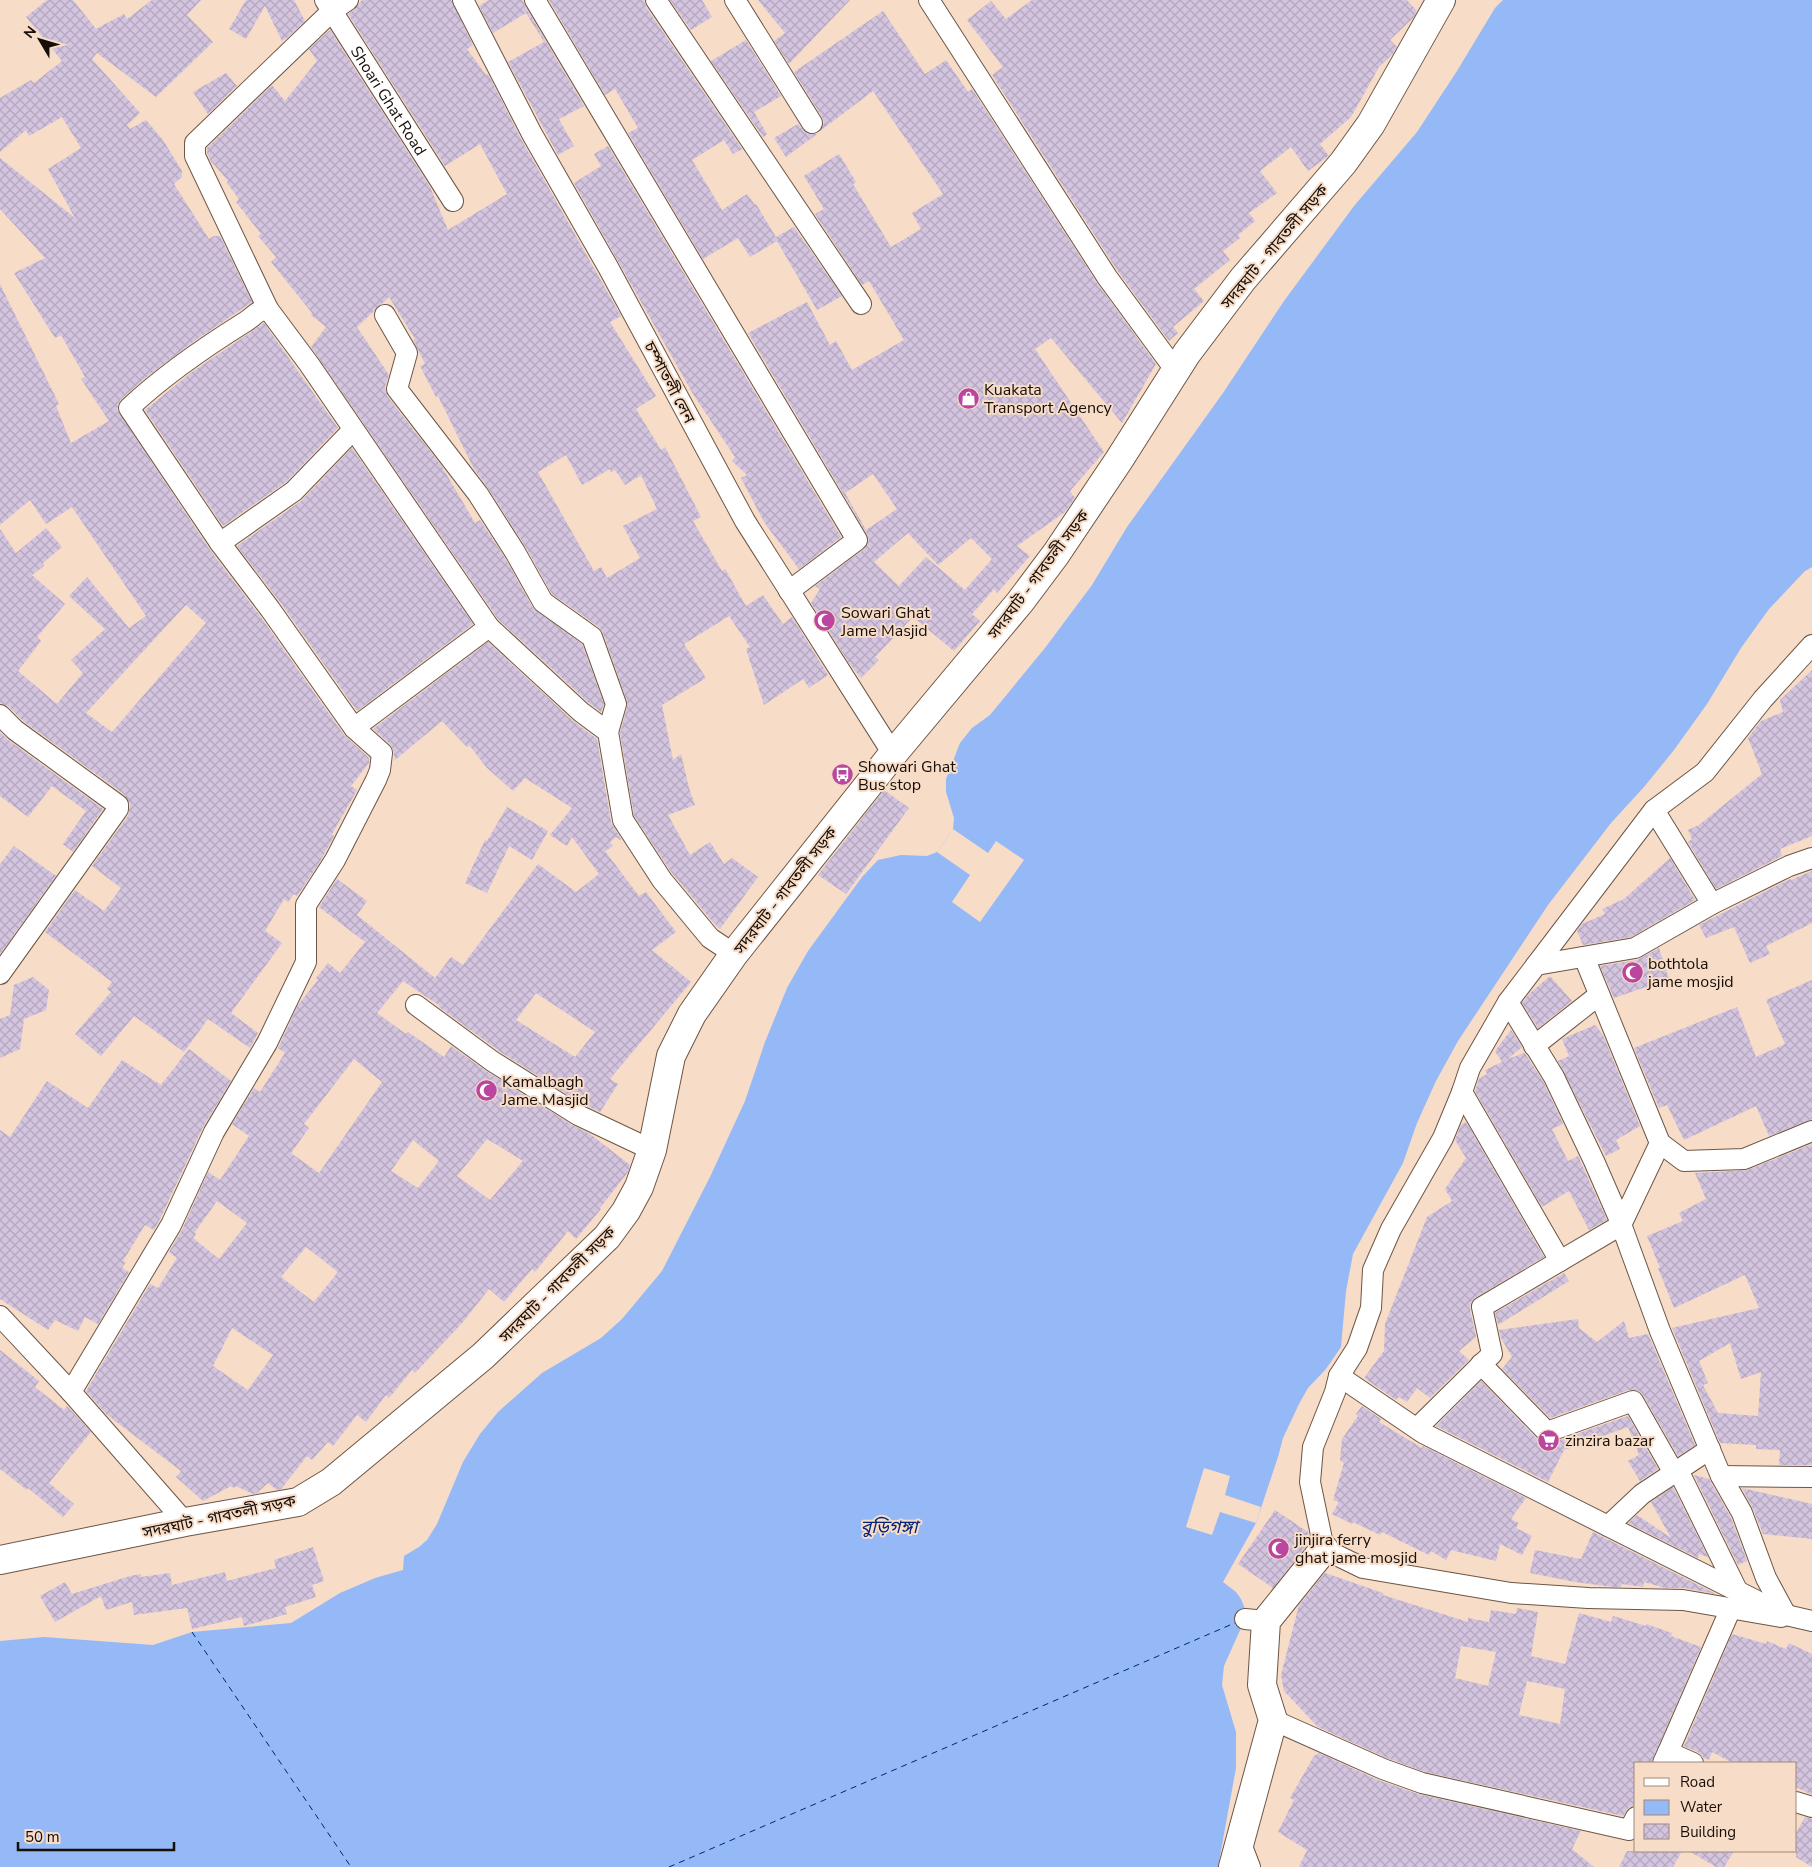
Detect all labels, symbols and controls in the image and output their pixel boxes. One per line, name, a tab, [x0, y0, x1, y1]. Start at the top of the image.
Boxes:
north arrow	[15, 15, 65, 65]
text: N	[19, 22, 41, 42]
street label: Shoari Ghat Road	[345, 42, 431, 160]
street label: সদরঘাট - গাবতলী সড়ক	[1216, 179, 1334, 314]
street label: চম্পাতলী লেন	[638, 337, 700, 428]
place label: Kuakata Transport Agency	[984, 379, 1112, 419]
shop icon: Kuakata Transport Agency	[956, 386, 980, 410]
street label: সদরঘাট - গাবতলী সড়ক	[982, 505, 1095, 644]
place label: Sowari Ghat Jame Masjid	[840, 602, 930, 642]
mosque icon: Sowari Ghat Jame Masjid	[813, 609, 837, 633]
place label: Showari Ghat Bus stop	[858, 756, 956, 796]
bus stop icon: Showari Ghat Bus stop	[830, 763, 854, 787]
street label: সদরঘাট - গাবতলী সড়ক	[728, 821, 843, 960]
place label: bothtola jame mosjid	[1647, 953, 1734, 993]
mosque icon: bothtola jame mosjid	[1620, 960, 1644, 984]
place label: Kamalbagh Jame Masjid	[501, 1071, 589, 1111]
mosque icon: Kamalbagh Jame Masjid	[474, 1078, 498, 1102]
street label: সদরঘাট - গাবতলী সড়ক	[494, 1221, 621, 1348]
supermarket icon: zinzira bazar	[1537, 1428, 1561, 1452]
place label: zinzira bazar	[1565, 1430, 1654, 1452]
street label: সদরঘাট - গাবতলী সড়ক	[140, 1490, 299, 1544]
water label: বুড়িগঙ্গা	[860, 1515, 921, 1539]
place label: jinjira ferry ghat jame mosjid	[1294, 1529, 1417, 1569]
mosque icon: jinjira ferry ghat jame mosjid	[1267, 1536, 1291, 1560]
legend	[1634, 1762, 1797, 1852]
text: Road	[1680, 1772, 1715, 1792]
text: Water	[1680, 1797, 1723, 1817]
scale bar	[18, 1820, 174, 1852]
text: Building	[1680, 1822, 1736, 1842]
text: 50 m	[25, 1827, 60, 1847]

